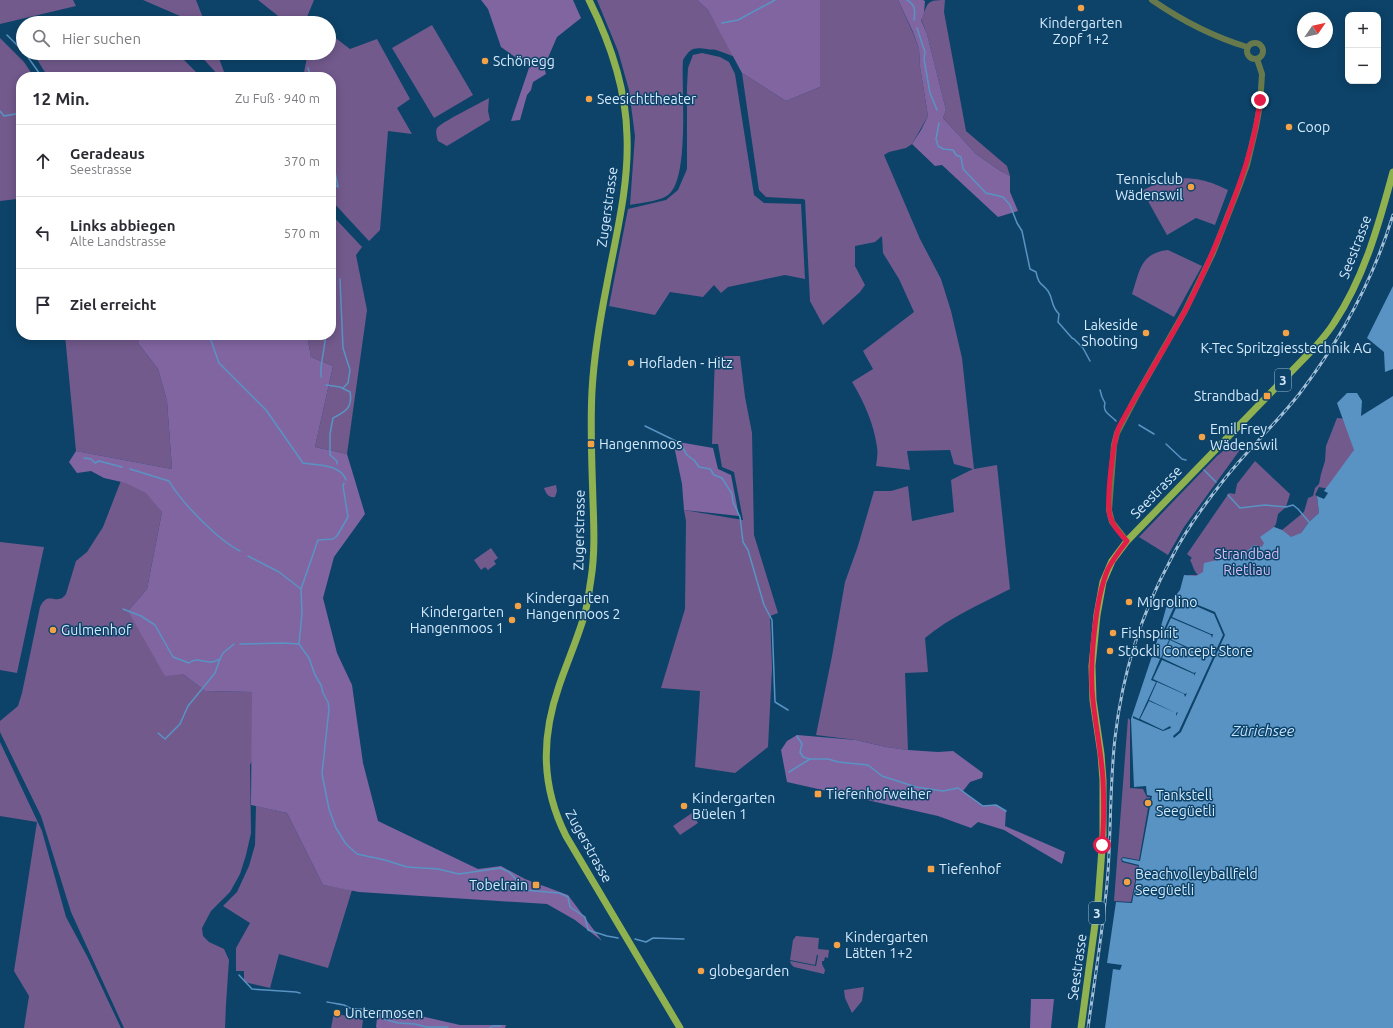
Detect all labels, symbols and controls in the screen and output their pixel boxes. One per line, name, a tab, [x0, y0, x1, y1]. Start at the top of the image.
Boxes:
marker: Kindergarten Zopf 1+2	[1076, 3, 1086, 13]
north arrow	[1297, 12, 1333, 48]
map controls	[1345, 12, 1381, 84]
button: +	[1345, 12, 1381, 48]
place label: Kindergarten Zopf 1+2	[1039, 15, 1123, 47]
search box	[16, 16, 336, 60]
icon: search	[30, 27, 52, 49]
text: Hier suchen	[62, 30, 141, 47]
button: −	[1345, 48, 1381, 84]
place label: Schönegg	[493, 53, 555, 69]
marker: Schönegg	[480, 56, 490, 66]
text: 12 Min.	[32, 89, 89, 108]
text: Zu Fuß · 940 m	[235, 91, 320, 105]
place label: Seesichttheater	[597, 91, 697, 107]
route end	[1251, 91, 1269, 109]
marker: Seesichttheater	[584, 94, 594, 104]
place label: Coop	[1297, 119, 1330, 135]
marker: Coop	[1284, 122, 1294, 132]
text: Geradeaus	[70, 145, 145, 162]
icon: ahead	[32, 150, 54, 172]
text: 370 m	[284, 154, 320, 168]
text: Seestrasse	[70, 162, 132, 176]
street label: Zugerstrasse	[593, 166, 621, 248]
place label: Tennisclub Wädenswil	[1115, 171, 1183, 203]
marker: Tennisclub Wädenswil	[1186, 182, 1196, 192]
street label: Seestrasse	[1336, 213, 1374, 281]
text: Links abbiegen	[70, 217, 175, 234]
icon: left	[32, 222, 54, 244]
text: 570 m	[284, 226, 320, 240]
text: Alte Landstrasse	[70, 234, 166, 248]
icon: arrive	[32, 294, 54, 316]
text: Ziel erreicht	[70, 296, 156, 313]
place label: Lakeside Shooting	[1081, 317, 1138, 349]
marker: Lakeside Shooting	[1141, 328, 1151, 338]
marker: K-Tec Spritzgiesstechnik AG	[1281, 328, 1291, 338]
place label: K-Tec Spritzgiesstechnik AG	[1201, 340, 1372, 356]
place label: Hofladen - Hitz	[639, 355, 733, 371]
marker: Hofladen - Hitz	[626, 358, 636, 368]
road number: 3	[1275, 369, 1291, 391]
place label: Strandbad	[1194, 388, 1259, 404]
marker: Strandbad	[1262, 391, 1272, 401]
place label: Emil Frey Wädenswil	[1210, 421, 1278, 453]
marker: Emil Frey Wädenswil	[1197, 432, 1207, 442]
place label: Hangenmoos	[599, 436, 682, 452]
marker: Hangenmoos	[586, 439, 596, 449]
street label: Seestrasse	[1127, 462, 1185, 522]
street label: Zugerstrasse	[570, 489, 588, 571]
park label: Strandbad Rietliau	[1214, 546, 1280, 578]
place label: Kindergarten Hangenmoos 2	[526, 590, 620, 622]
place label: Migrolino	[1137, 594, 1197, 610]
marker: Migrolino	[1124, 597, 1134, 607]
marker: Kindergarten Hangenmoos 2	[513, 601, 523, 611]
place label: Kindergarten Hangenmoos 1	[410, 604, 504, 636]
marker: Kindergarten Hangenmoos 1	[507, 615, 517, 625]
place label: Gulmenhof	[61, 622, 132, 638]
marker: Gulmenhof	[48, 625, 58, 635]
place label: Fishspirit	[1121, 625, 1178, 641]
marker: Fishspirit	[1108, 628, 1118, 638]
place label: Stöckli Concept Store	[1118, 643, 1253, 659]
marker: Stöckli Concept Store	[1105, 646, 1115, 656]
water label: Zürichsee	[1231, 722, 1295, 739]
place label: Tiefenhofweiher	[826, 786, 932, 802]
place label: Tankstell Seegüetli	[1156, 787, 1215, 819]
marker: Tiefenhofweiher	[813, 789, 823, 799]
place label: Kindergarten Büelen 1	[692, 790, 775, 822]
marker: Tankstell Seegüetli	[1143, 798, 1153, 808]
marker: Kindergarten Büelen 1	[679, 801, 689, 811]
street label: Zugerstrasse	[562, 807, 616, 885]
route start	[1093, 836, 1111, 854]
place label: Tiefenhof	[939, 861, 1001, 877]
marker: Tiefenhof	[926, 864, 936, 874]
place label: Beachvolleyballfeld Seegüetli	[1135, 866, 1258, 898]
place label: Tobelrain	[469, 877, 528, 893]
marker: Beachvolleyballfeld Seegüetli	[1122, 877, 1132, 887]
marker: Tobelrain	[531, 880, 541, 890]
road number: 3	[1089, 902, 1105, 924]
place label: Kindergarten Lätten 1+2	[845, 929, 928, 961]
street label: Seestrasse	[1064, 933, 1090, 1001]
marker: Kindergarten Lätten 1+2	[832, 940, 842, 950]
place label: globegarden	[709, 963, 789, 979]
marker: globegarden	[696, 966, 706, 976]
place label: Untermosen	[345, 1005, 423, 1021]
marker: Untermosen	[332, 1008, 342, 1018]

